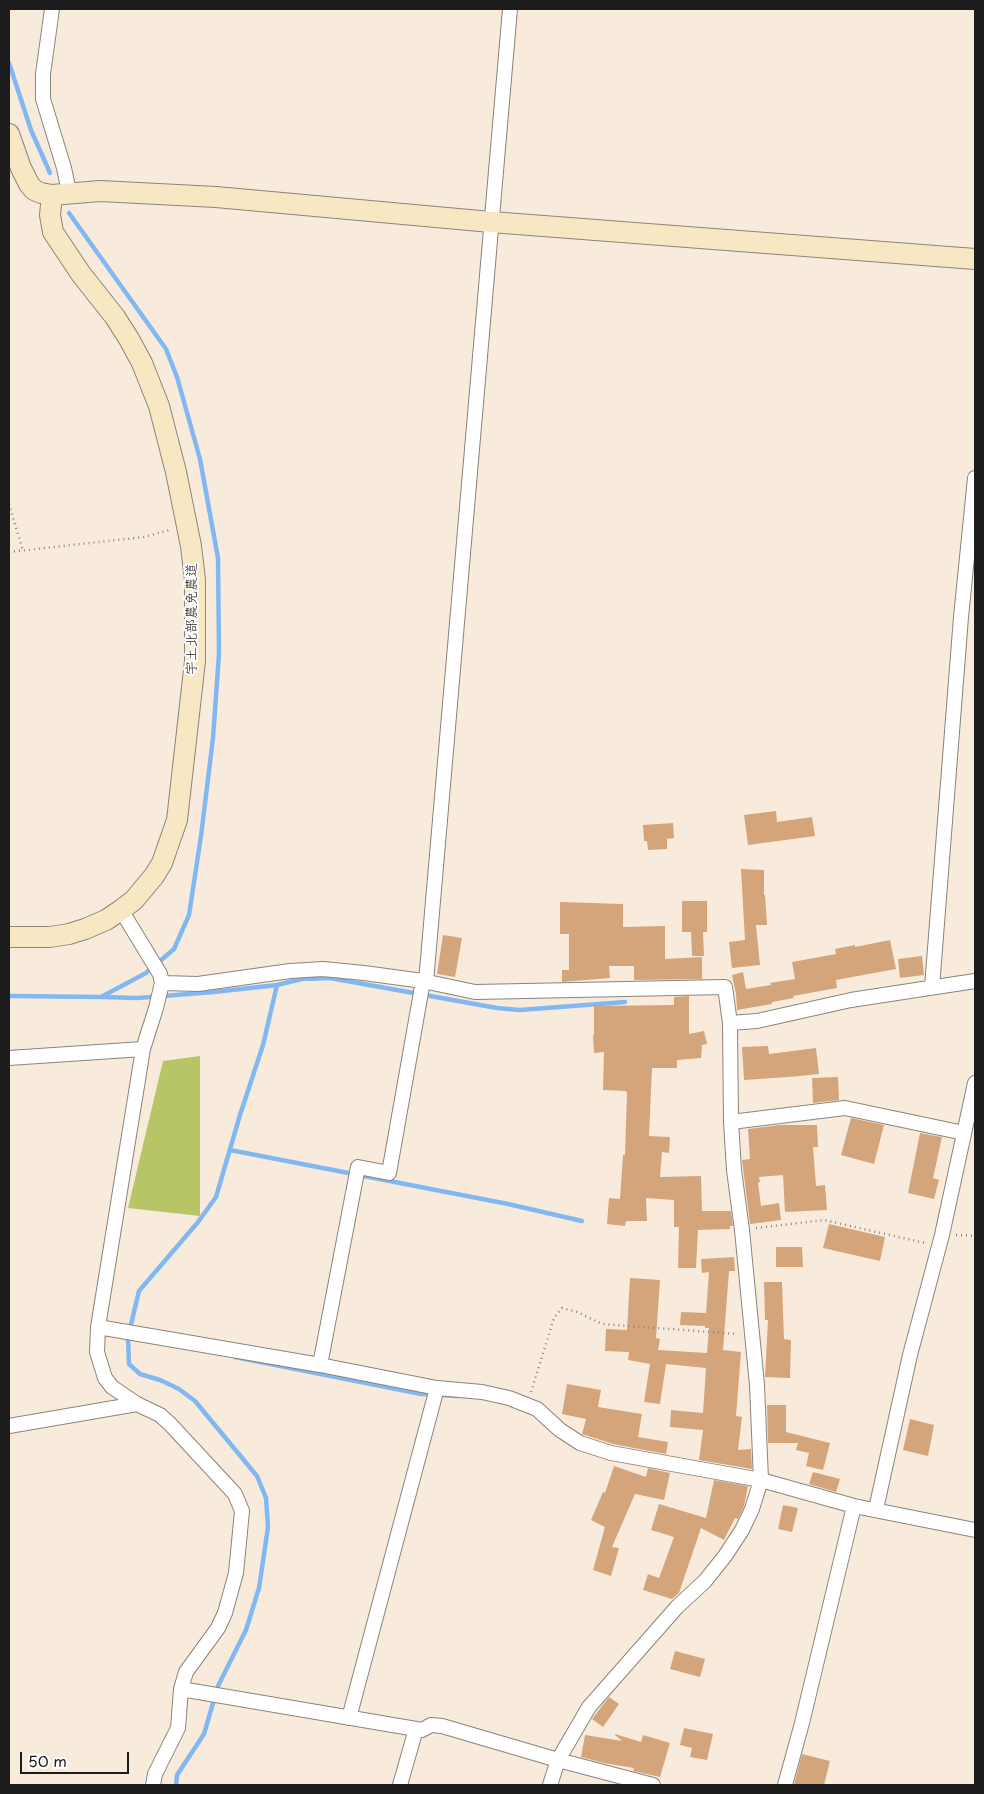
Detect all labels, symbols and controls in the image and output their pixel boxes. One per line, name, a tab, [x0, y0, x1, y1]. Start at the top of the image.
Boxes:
street label: 宇土北部農免農道	[184, 563, 200, 675]
scale bar	[22, 1742, 131, 1774]
text: 50 m	[28, 1749, 67, 1772]

